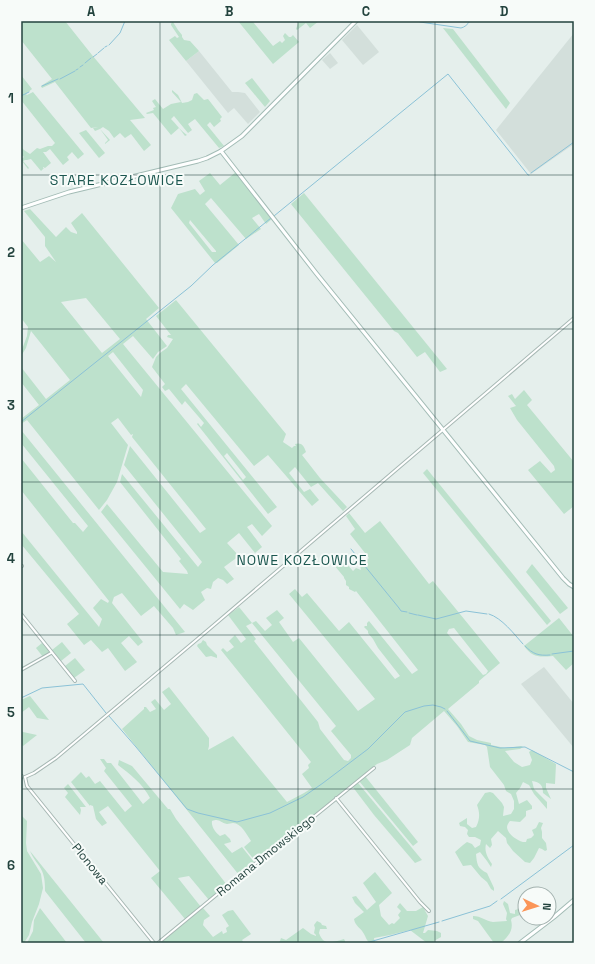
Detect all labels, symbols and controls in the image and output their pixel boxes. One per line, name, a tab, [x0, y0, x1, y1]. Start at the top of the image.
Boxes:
text: A	[87, 3, 96, 20]
text: B	[225, 3, 234, 20]
text: C	[362, 3, 370, 20]
text: D	[500, 3, 509, 20]
text: 1	[8, 90, 14, 107]
district label: STARE KOZŁOWICE	[50, 171, 184, 189]
text: 2	[7, 244, 15, 261]
text: 3	[7, 397, 15, 414]
text: 4	[7, 550, 15, 567]
district label: NOWE KOZŁOWICE	[236, 551, 368, 569]
text: 5	[7, 704, 15, 721]
street label: Romana Dmowskiego	[213, 810, 319, 900]
street label: Plonowa	[68, 840, 112, 888]
text: 6	[7, 857, 15, 874]
north arrow	[517, 886, 557, 926]
text: N	[540, 903, 554, 911]

